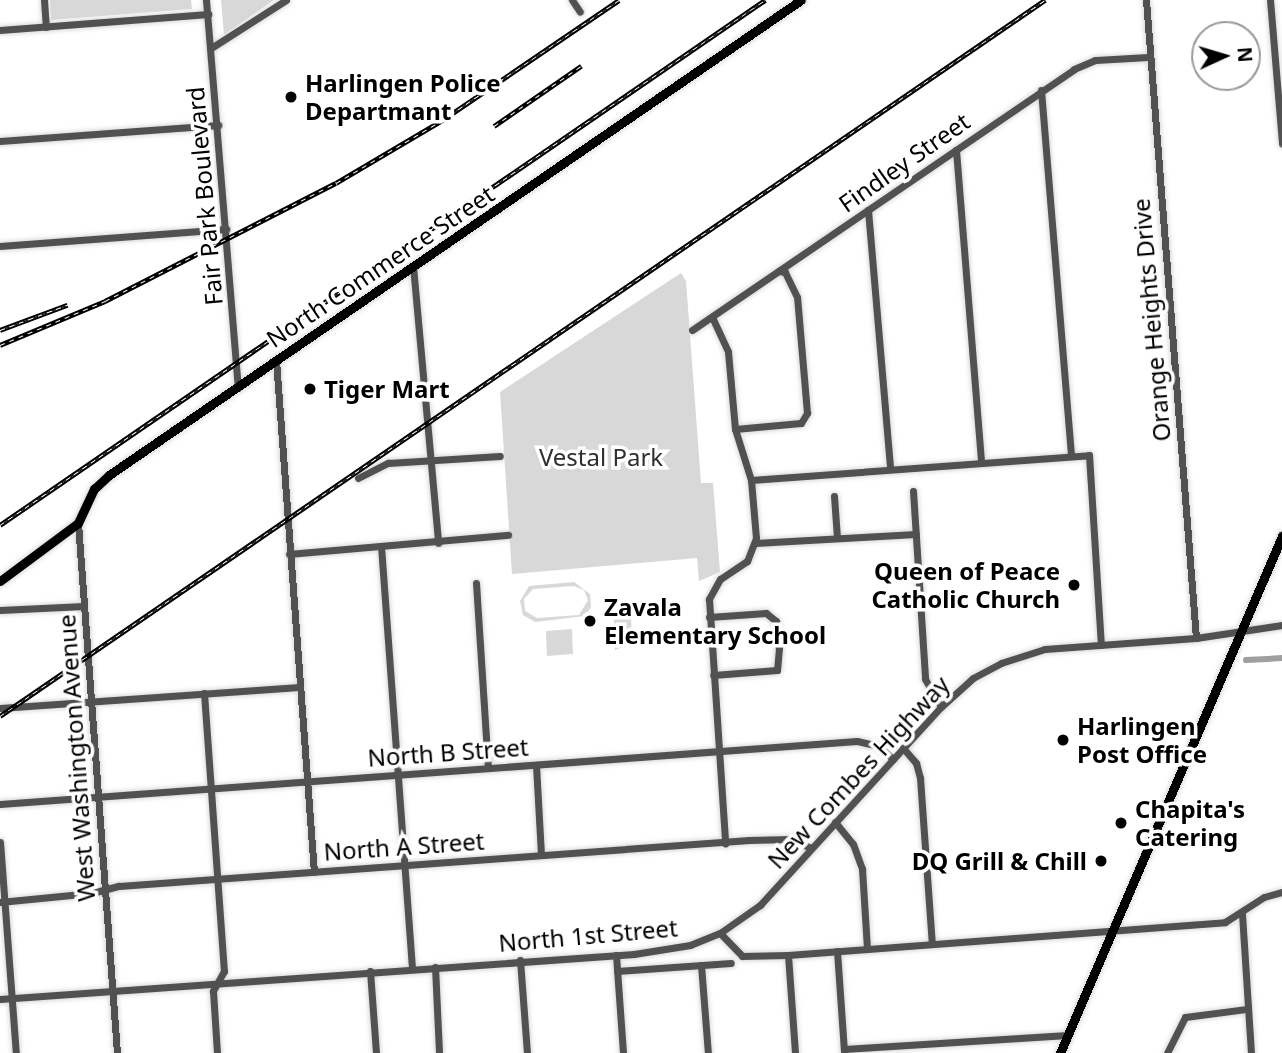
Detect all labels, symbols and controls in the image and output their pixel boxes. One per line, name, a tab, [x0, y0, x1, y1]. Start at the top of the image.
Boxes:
north arrow	[1191, 21, 1261, 91]
text: N	[1231, 46, 1258, 63]
place label: Harlingen Police Departmant	[305, 69, 501, 125]
street label: Fair Park Boulevard	[180, 86, 228, 306]
marker: Harlingen Police Departmant	[283, 89, 299, 105]
street label: Findley Street	[833, 106, 975, 218]
street label: North Commerce Street	[261, 179, 499, 353]
street label: Orange Heights Drive	[1126, 197, 1176, 443]
place label: Tiger Mart	[324, 375, 450, 403]
marker: Tiger Mart	[302, 381, 318, 397]
park label: Vestal Park	[539, 443, 663, 471]
place label: Queen of Peace Catholic Church	[871, 557, 1060, 613]
marker: Queen of Peace Catholic Church	[1066, 577, 1082, 593]
place label: Zavala Elementary School	[604, 593, 826, 649]
street label: West Washington Avenue	[52, 613, 100, 903]
marker: Zavala Elementary School	[582, 613, 598, 629]
street label: New Combes Highway	[761, 670, 955, 874]
place label: Harlingen Post Office	[1077, 712, 1207, 768]
street label: North B Street	[367, 732, 529, 772]
marker: Harlingen Post Office	[1055, 732, 1071, 748]
place label: Chapita's Catering	[1135, 795, 1245, 851]
marker: Chapita's Catering	[1113, 815, 1129, 831]
street label: North A Street	[323, 826, 485, 866]
place label: DQ Grill & Chill	[912, 847, 1087, 875]
marker: DQ Grill & Chill	[1093, 853, 1109, 869]
street label: North 1st Street	[497, 913, 679, 957]

